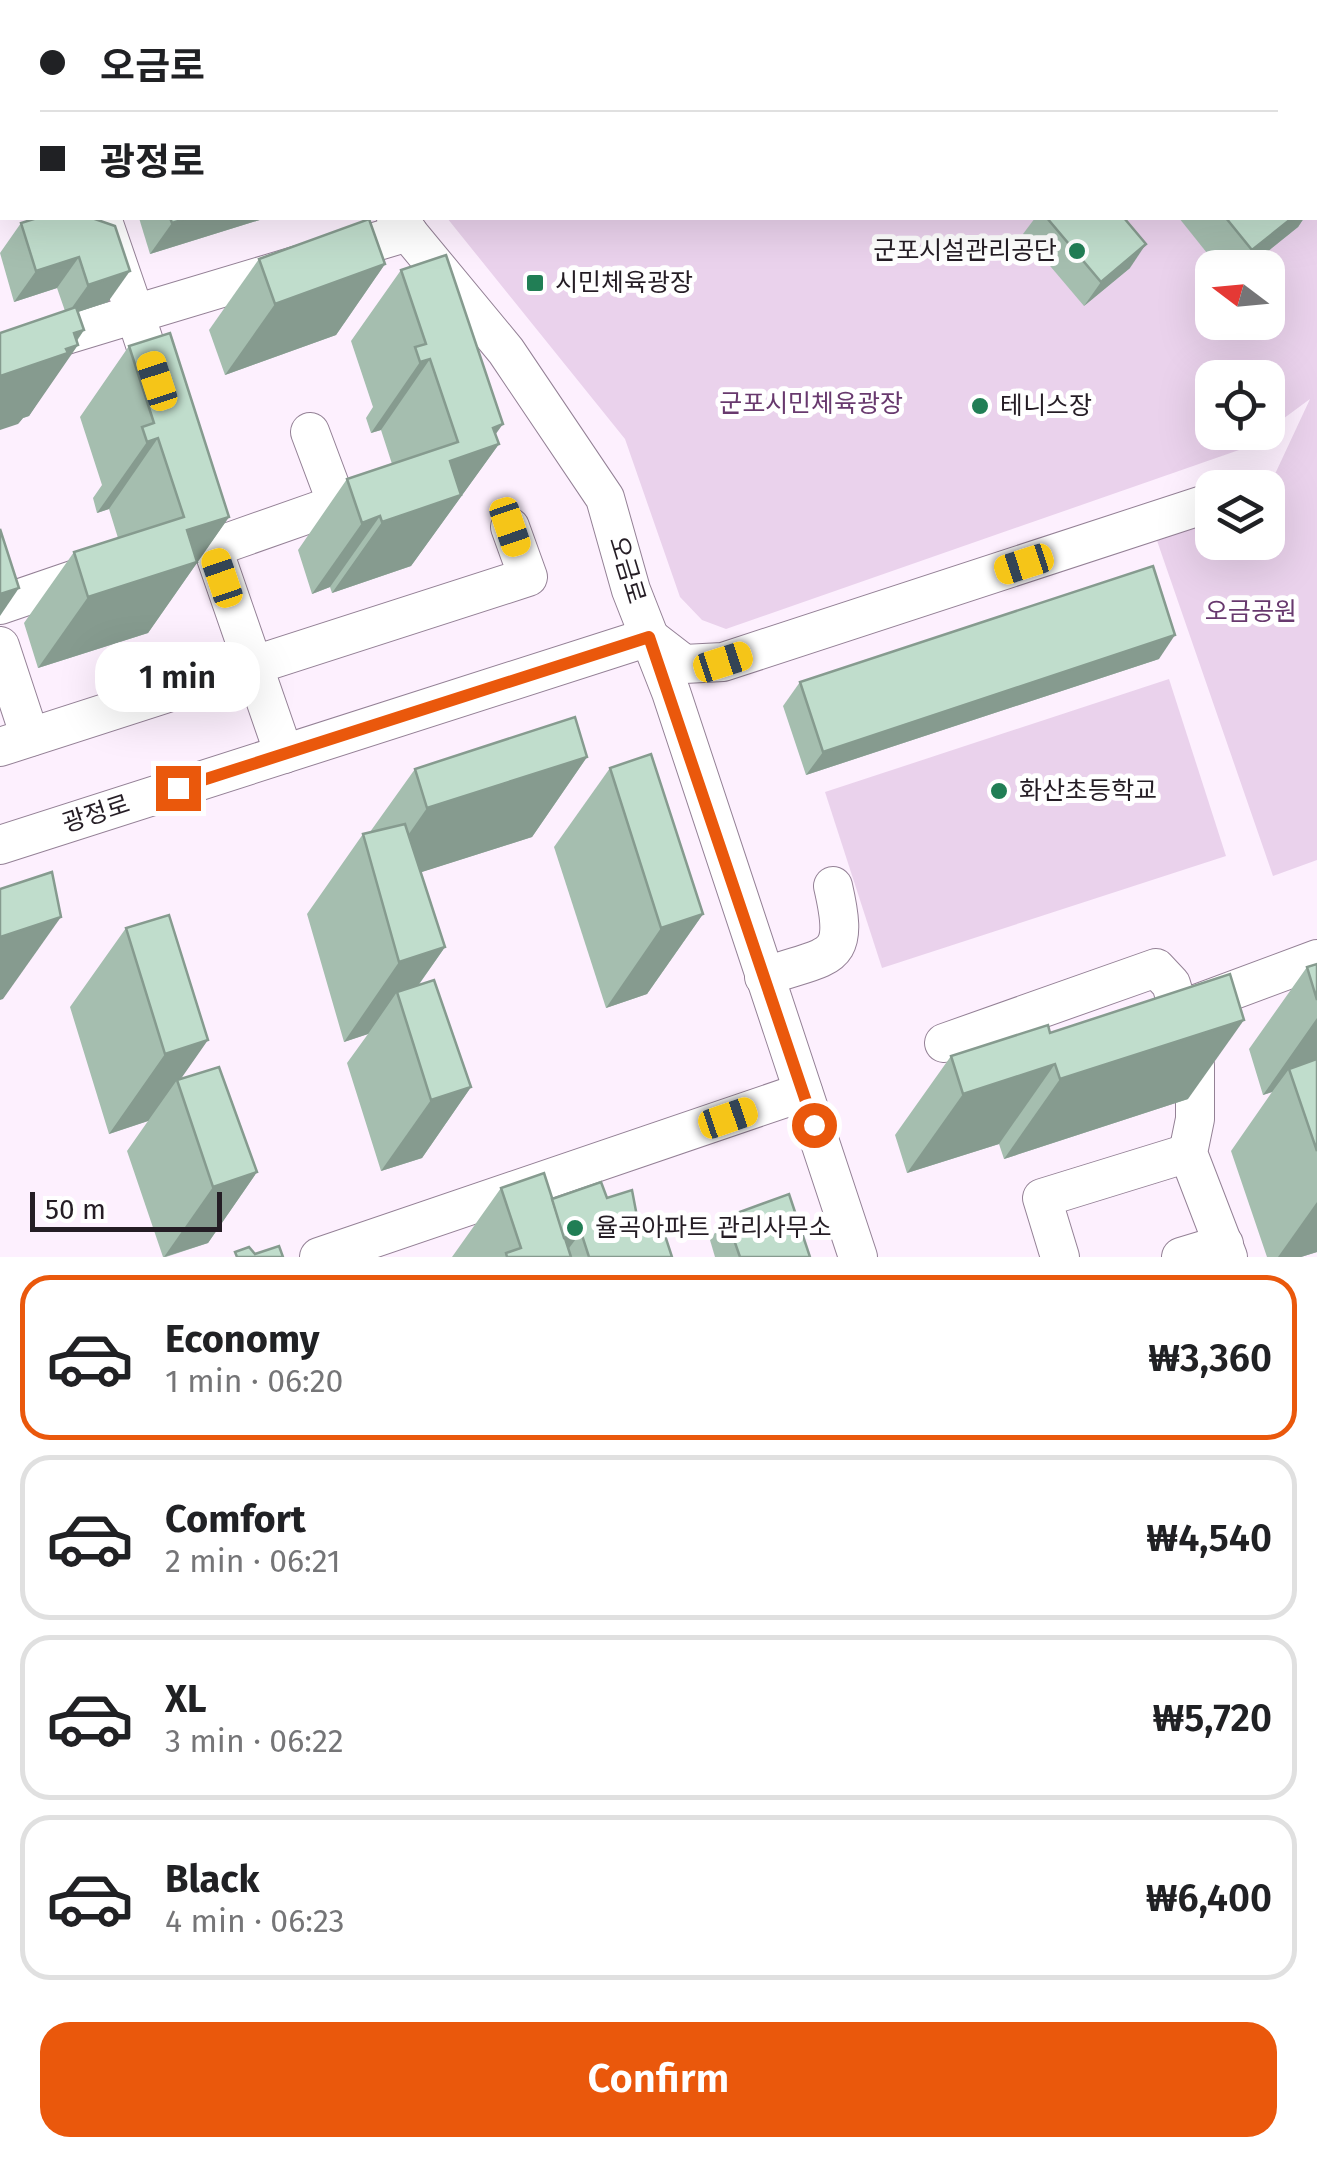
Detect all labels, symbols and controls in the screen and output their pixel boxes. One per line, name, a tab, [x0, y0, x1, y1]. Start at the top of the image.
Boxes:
text: 오금로	[100, 43, 205, 89]
text: 광정로	[100, 139, 205, 185]
place label: 군포시설관리공단	[873, 236, 1057, 266]
marker: 군포시설관리공단	[1066, 240, 1088, 262]
north arrow	[1195, 250, 1285, 340]
map controls	[1195, 250, 1285, 560]
place label: 시민체육광장	[555, 268, 693, 298]
marker: 시민체육광장	[524, 272, 546, 294]
car	[133, 348, 181, 414]
button: locate	[1195, 360, 1285, 450]
park label: 군포시민체육광장	[719, 389, 903, 419]
place label: 테니스장	[1000, 391, 1092, 421]
marker: 테니스장	[969, 395, 991, 417]
button: layers	[1195, 470, 1285, 560]
car	[486, 494, 534, 560]
street label: 오금로	[603, 533, 651, 607]
car	[991, 540, 1057, 588]
car	[198, 545, 246, 611]
park label: 오금공원	[1205, 597, 1297, 627]
car	[690, 638, 756, 686]
callout: 1 min	[96, 643, 260, 713]
text: 1 min	[139, 658, 216, 696]
route end	[156, 766, 201, 811]
place label: 화산초등학교	[1019, 776, 1157, 806]
marker: 화산초등학교	[988, 780, 1010, 802]
street label: 광정로	[59, 789, 133, 839]
car	[695, 1094, 761, 1142]
route start	[792, 1103, 837, 1148]
scale bar	[30, 1187, 222, 1232]
text: 50 m	[45, 1193, 106, 1226]
place label: 율곡아파트 관리사무소	[595, 1213, 832, 1243]
marker: 율곡아파트 관리사무소	[564, 1217, 586, 1239]
icon: car	[45, 1313, 135, 1403]
text: Economy	[165, 1316, 320, 1362]
text: ₩3,360	[1148, 1335, 1272, 1381]
text: 1 min · 06:20	[165, 1362, 343, 1400]
icon: car	[45, 1493, 135, 1583]
text: Comfort	[165, 1496, 306, 1542]
text: ₩4,540	[1146, 1515, 1272, 1561]
text: 2 min · 06:21	[165, 1542, 341, 1580]
icon: car	[45, 1673, 135, 1763]
text: XL	[165, 1676, 207, 1722]
text: ₩5,720	[1152, 1695, 1272, 1741]
text: 3 min · 06:22	[165, 1722, 344, 1760]
icon: car	[45, 1853, 135, 1943]
text: Black	[165, 1856, 260, 1902]
text: ₩6,400	[1146, 1875, 1272, 1921]
text: 4 min · 06:23	[165, 1902, 345, 1940]
button: Confirm	[40, 2022, 1277, 2137]

